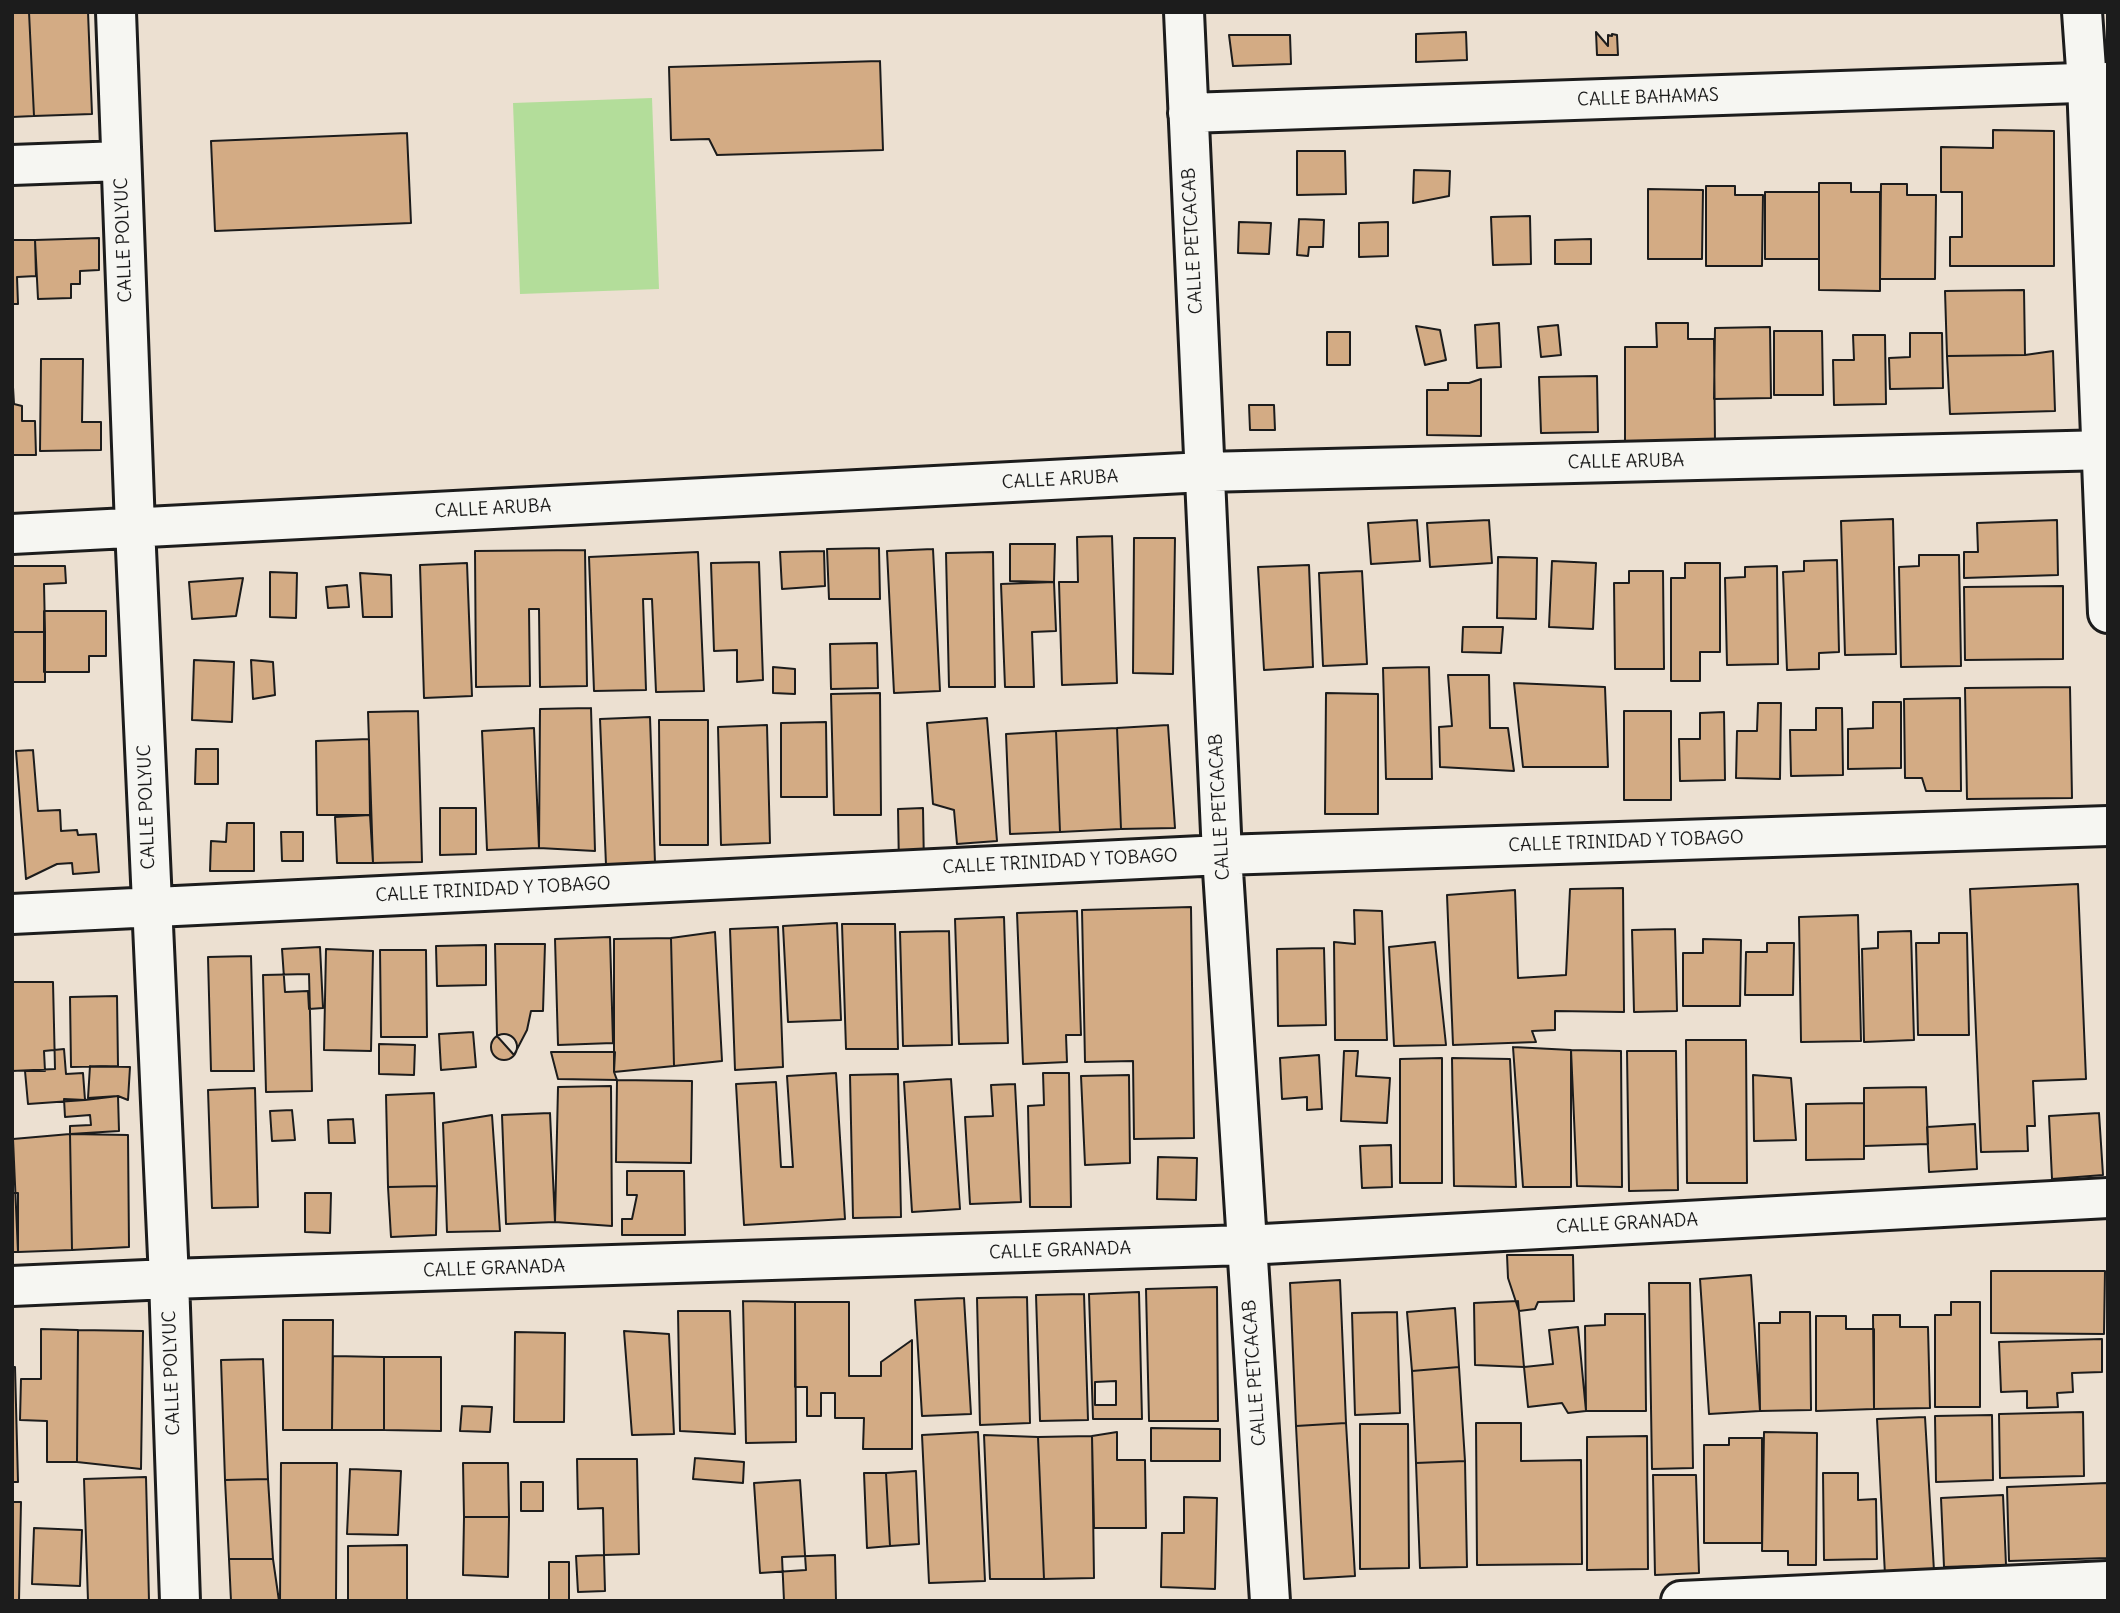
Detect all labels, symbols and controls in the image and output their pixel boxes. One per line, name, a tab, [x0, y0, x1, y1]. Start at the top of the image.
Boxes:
street label: CALLE BAHAMAS	[1577, 85, 1719, 111]
street label: CALLE PETCACAB	[1178, 167, 1208, 315]
street label: CALLE POLYUC	[111, 177, 137, 303]
street label: CALLE ARUBA	[1568, 450, 1684, 474]
street label: CALLE ARUBA	[1001, 466, 1119, 494]
street label: CALLE ARUBA	[434, 495, 552, 523]
street label: CALLE PETCACAB	[1205, 733, 1235, 881]
street label: CALLE POLYUC	[134, 744, 160, 870]
street label: CALLE TRINIDAD Y TOBAGO	[1508, 827, 1744, 857]
street label: CALLE TRINIDAD Y TOBAGO	[942, 845, 1178, 879]
street label: CALLE TRINIDAD Y TOBAGO	[375, 873, 611, 907]
street label: CALLE GRANADA	[1555, 1209, 1699, 1239]
street label: CALLE GRANADA	[989, 1238, 1131, 1264]
street label: CALLE GRANADA	[423, 1256, 565, 1282]
street label: CALLE PETCACAB	[1239, 1299, 1271, 1447]
street label: CALLE POLYUC	[159, 1310, 185, 1436]

